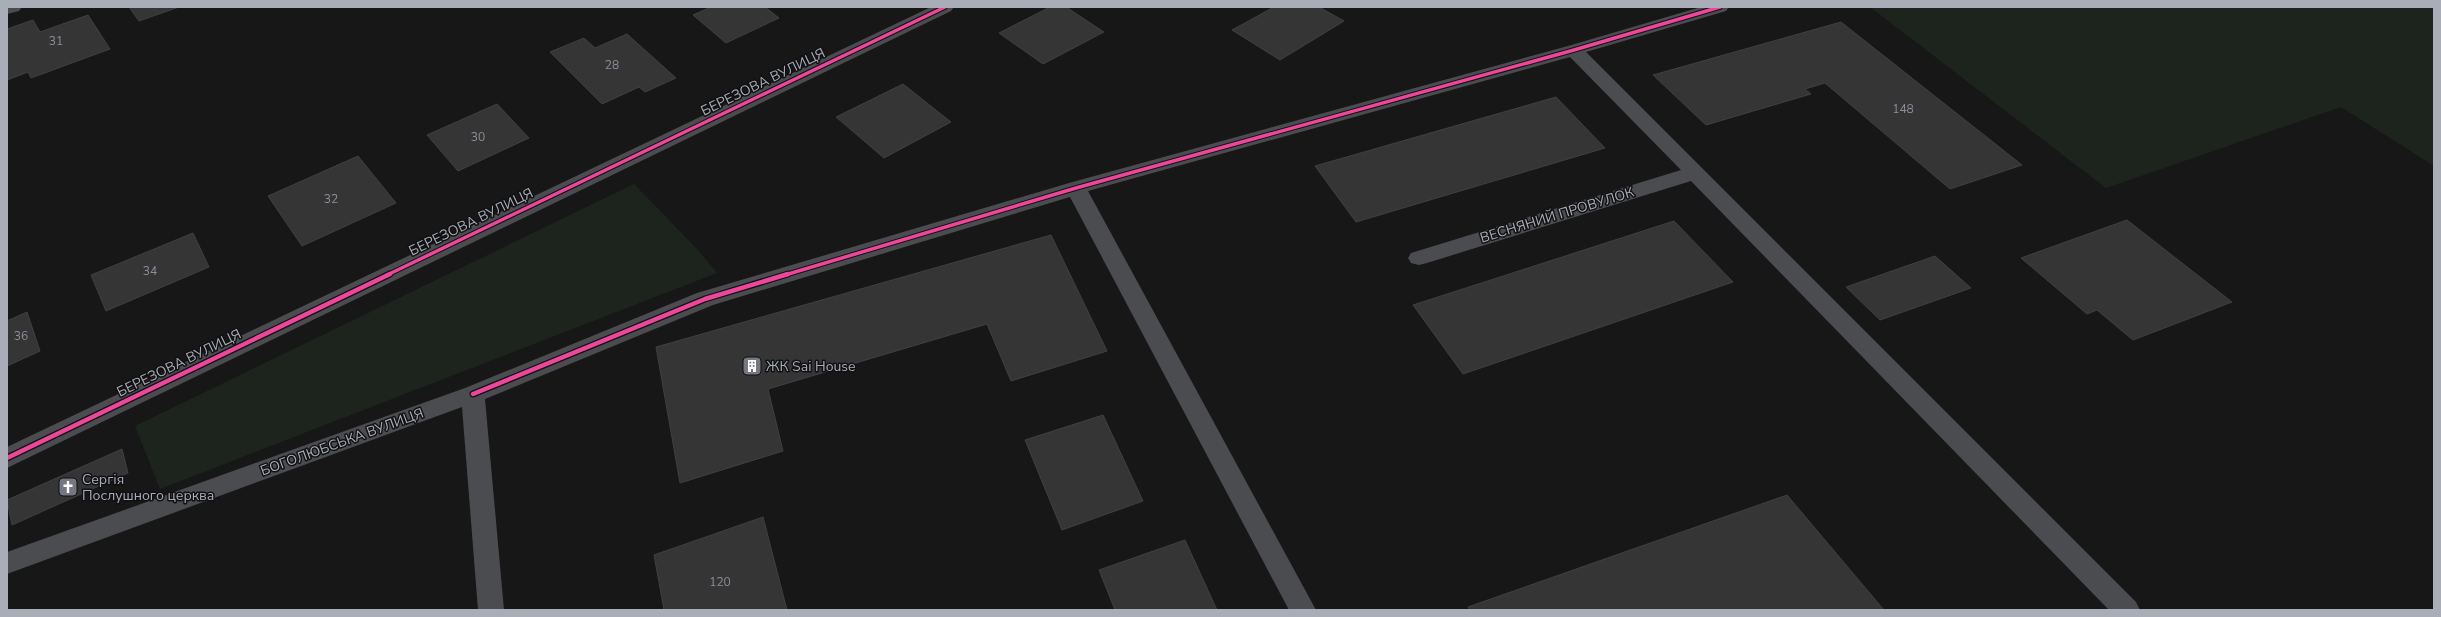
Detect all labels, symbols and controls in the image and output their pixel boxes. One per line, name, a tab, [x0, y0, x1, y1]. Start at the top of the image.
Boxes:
house number: 31	[49, 33, 63, 49]
street label: БЕРЕЗОВА ВУЛИЦЯ	[697, 44, 829, 120]
house number: 28	[605, 57, 619, 73]
house number: 148	[1892, 101, 1914, 117]
house number: 30	[471, 129, 485, 145]
street label: ВЕСНЯНИЙ ПРОВУЛОК	[1478, 182, 1636, 248]
street label: БЕРЕЗОВА ВУЛИЦЯ	[405, 184, 537, 260]
house number: 32	[324, 191, 338, 207]
house number: 34	[143, 263, 157, 279]
street label: БЕРЕЗОВА ВУЛИЦЯ	[113, 325, 245, 401]
house number: 36	[14, 328, 28, 344]
building icon: ЖК Sai House	[741, 355, 763, 377]
place label: ЖК Sai House	[766, 357, 855, 376]
street label: БОГОЛЮБСЬКА ВУЛИЦЯ	[258, 404, 426, 480]
place label: Сергія Послушного церква	[82, 470, 214, 505]
church icon: Сергія Послушного церква	[57, 476, 79, 498]
house number: 120	[709, 574, 731, 590]

